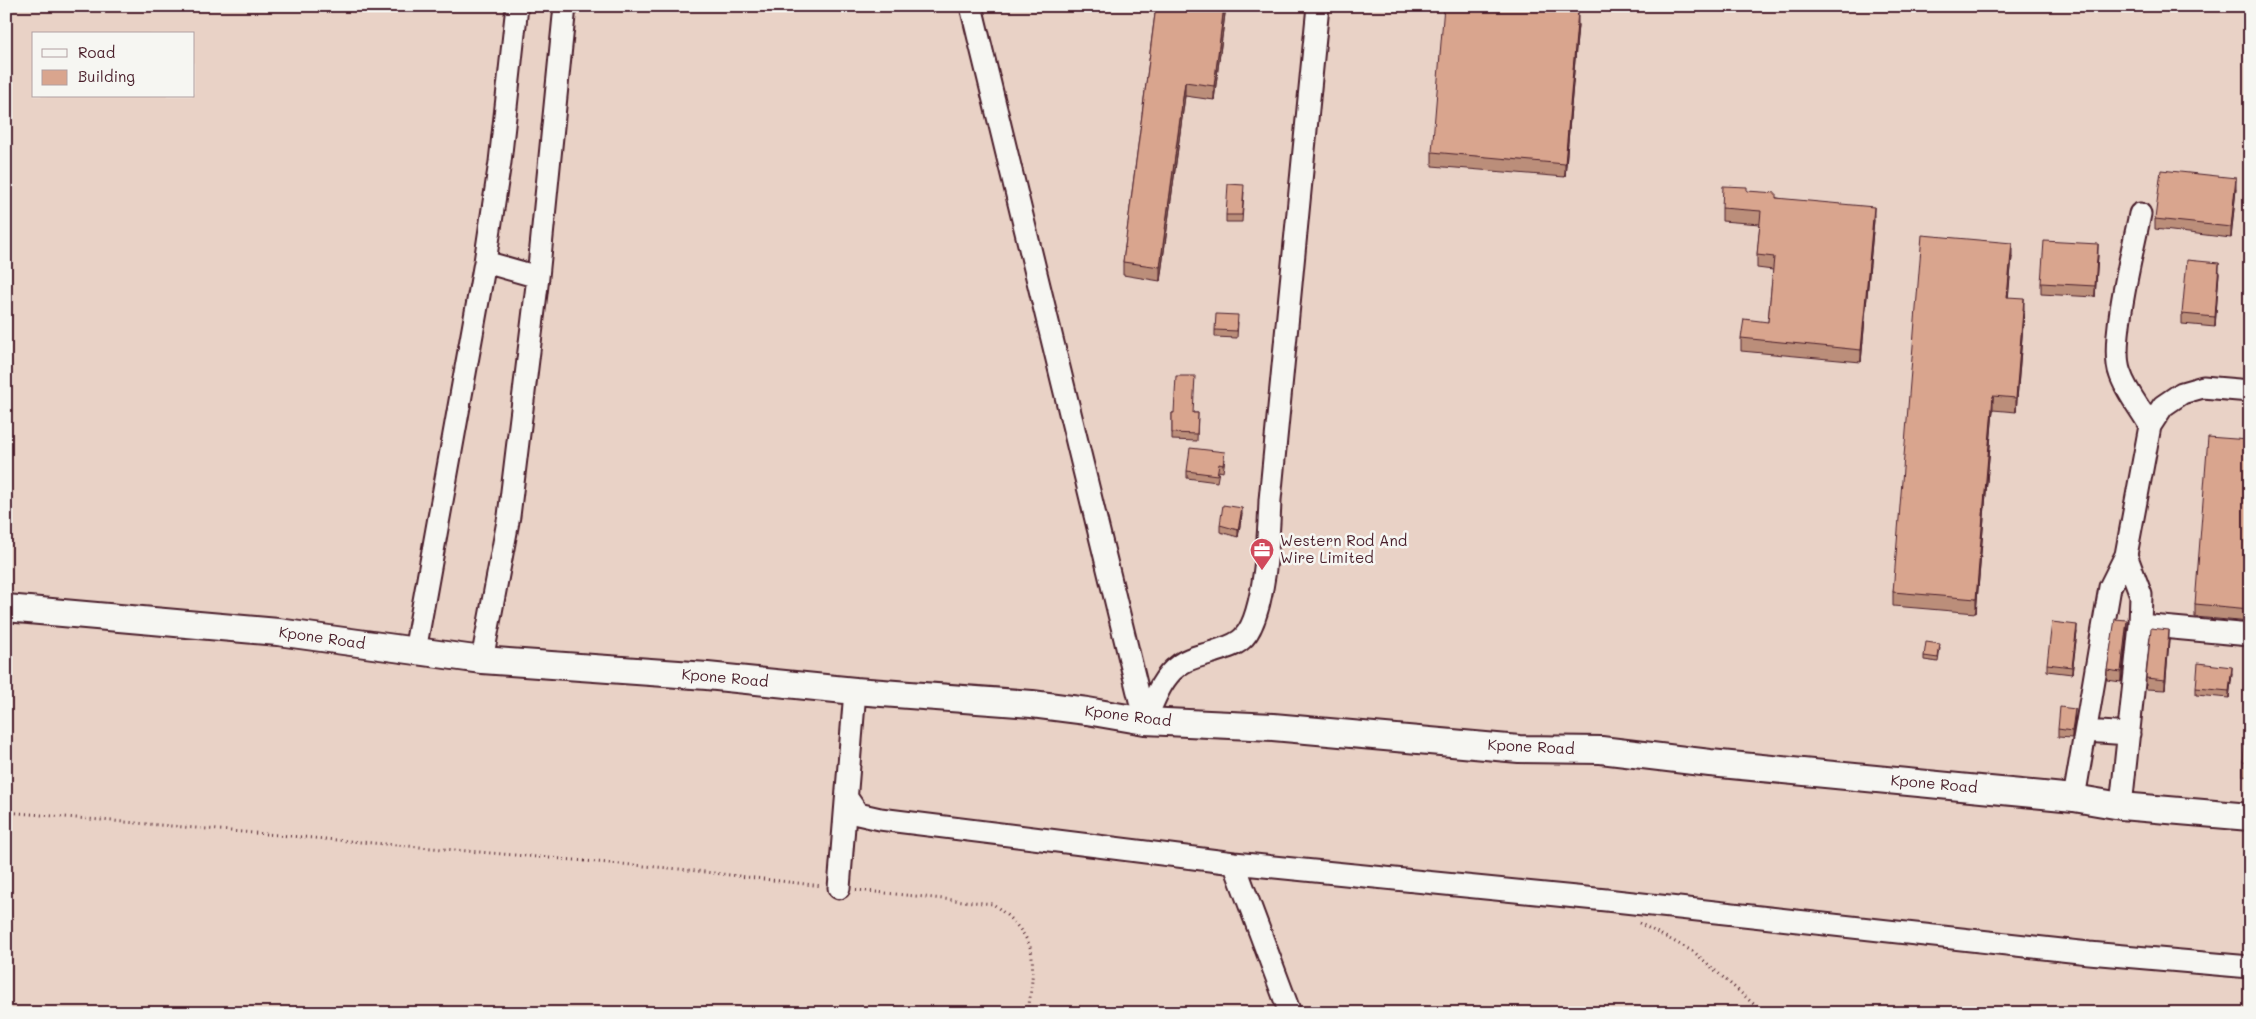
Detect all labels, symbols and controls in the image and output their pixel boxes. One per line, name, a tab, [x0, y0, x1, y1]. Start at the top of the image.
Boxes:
legend	[32, 32, 195, 98]
text: Road	[78, 42, 115, 62]
text: Building	[78, 66, 135, 86]
place label: Western Rod And Wire Limited	[1280, 530, 1407, 567]
office icon: Western Rod And Wire Limited	[1249, 537, 1275, 571]
street label: Kpone Road	[278, 621, 367, 653]
street label: Kpone Road	[681, 663, 769, 691]
street label: Kpone Road	[1084, 700, 1173, 730]
street label: Kpone Road	[1487, 734, 1575, 758]
street label: Kpone Road	[1890, 769, 1978, 797]

